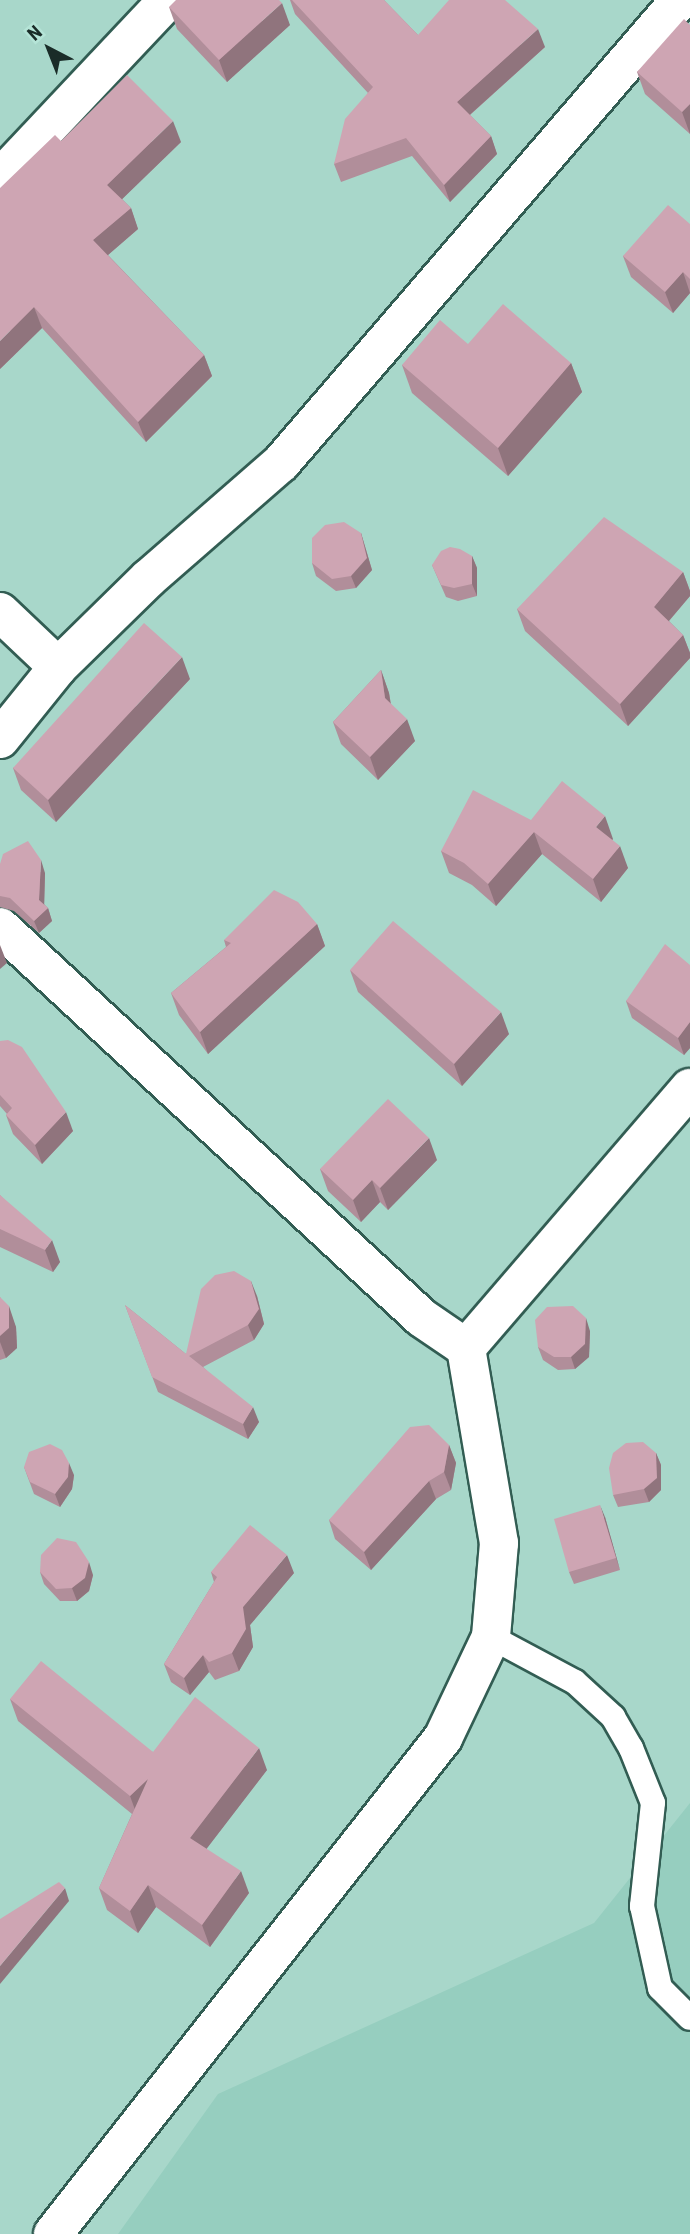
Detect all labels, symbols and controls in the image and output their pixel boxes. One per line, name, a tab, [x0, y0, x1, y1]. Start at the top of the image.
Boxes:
north arrow	[14, 14, 84, 84]
text: N	[23, 21, 47, 45]

